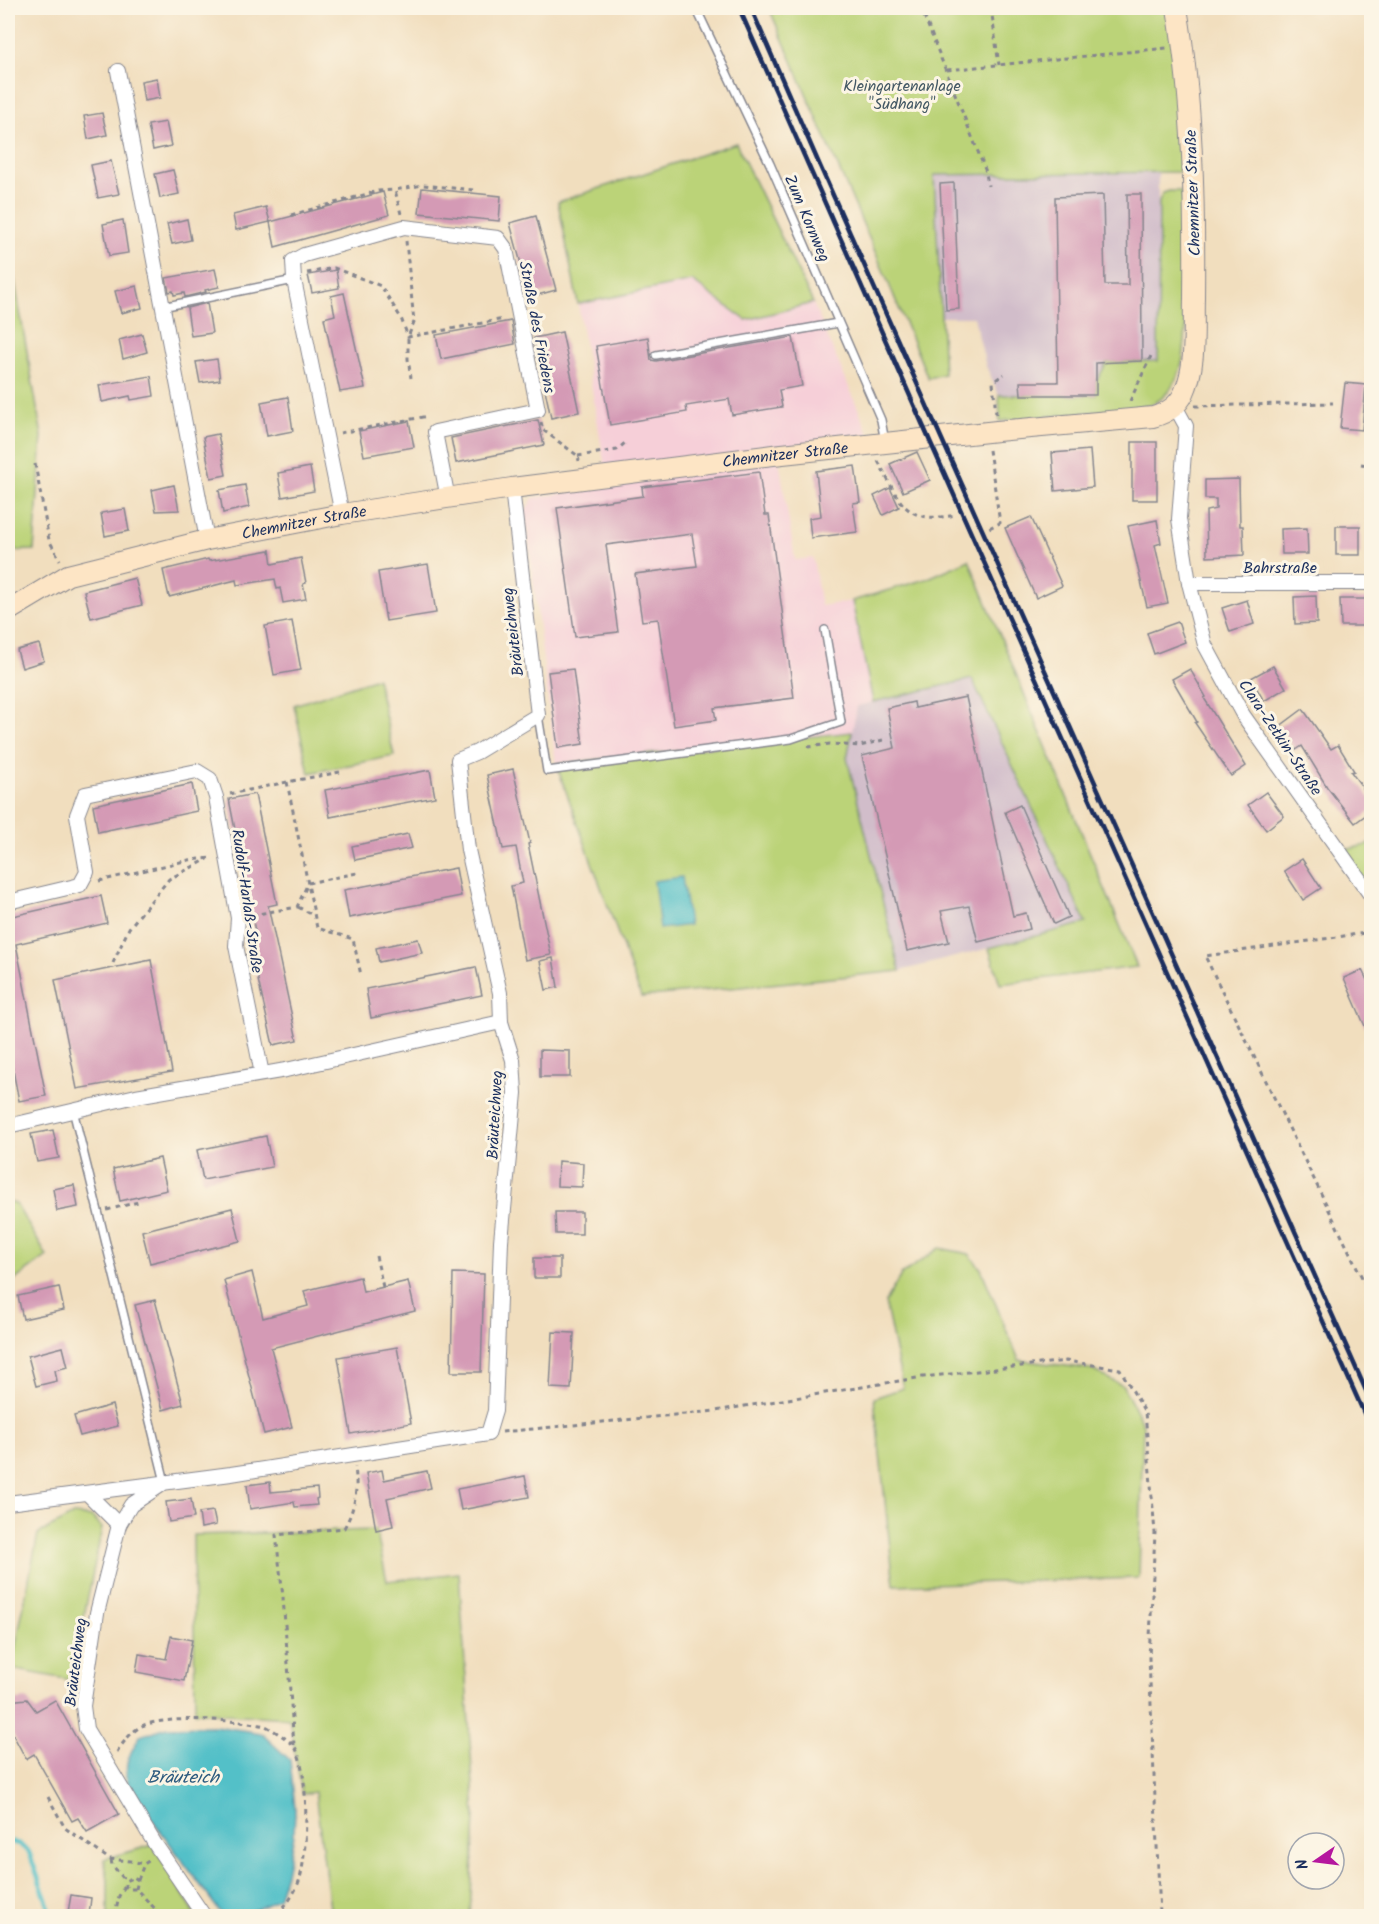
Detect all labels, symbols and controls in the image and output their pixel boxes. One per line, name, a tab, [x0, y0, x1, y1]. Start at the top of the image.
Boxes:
park label: Kleingartenanlage "Südhang"	[843, 74, 961, 117]
street label: Chemnitzer Straße	[1179, 129, 1208, 257]
street label: Zum Kornweg	[777, 171, 836, 266]
street label: Straße des Friedens	[511, 259, 562, 396]
street label: Chemnitzer Straße	[721, 436, 850, 475]
street label: Chemnitzer Straße	[240, 499, 368, 547]
street label: Bahrstraße	[1243, 556, 1317, 581]
street label: Bräuteichweg	[496, 586, 531, 678]
street label: Clara-Zetkin-Straße	[1231, 675, 1328, 801]
street label: Rudolf-Harlaß-Straße	[224, 828, 269, 975]
street label: Bräuteichweg	[481, 1070, 510, 1160]
street label: Bräuteichweg	[59, 1616, 94, 1708]
water label: Bräuteich	[147, 1764, 220, 1793]
north arrow	[1286, 1831, 1346, 1891]
text: N	[1290, 1856, 1316, 1872]

